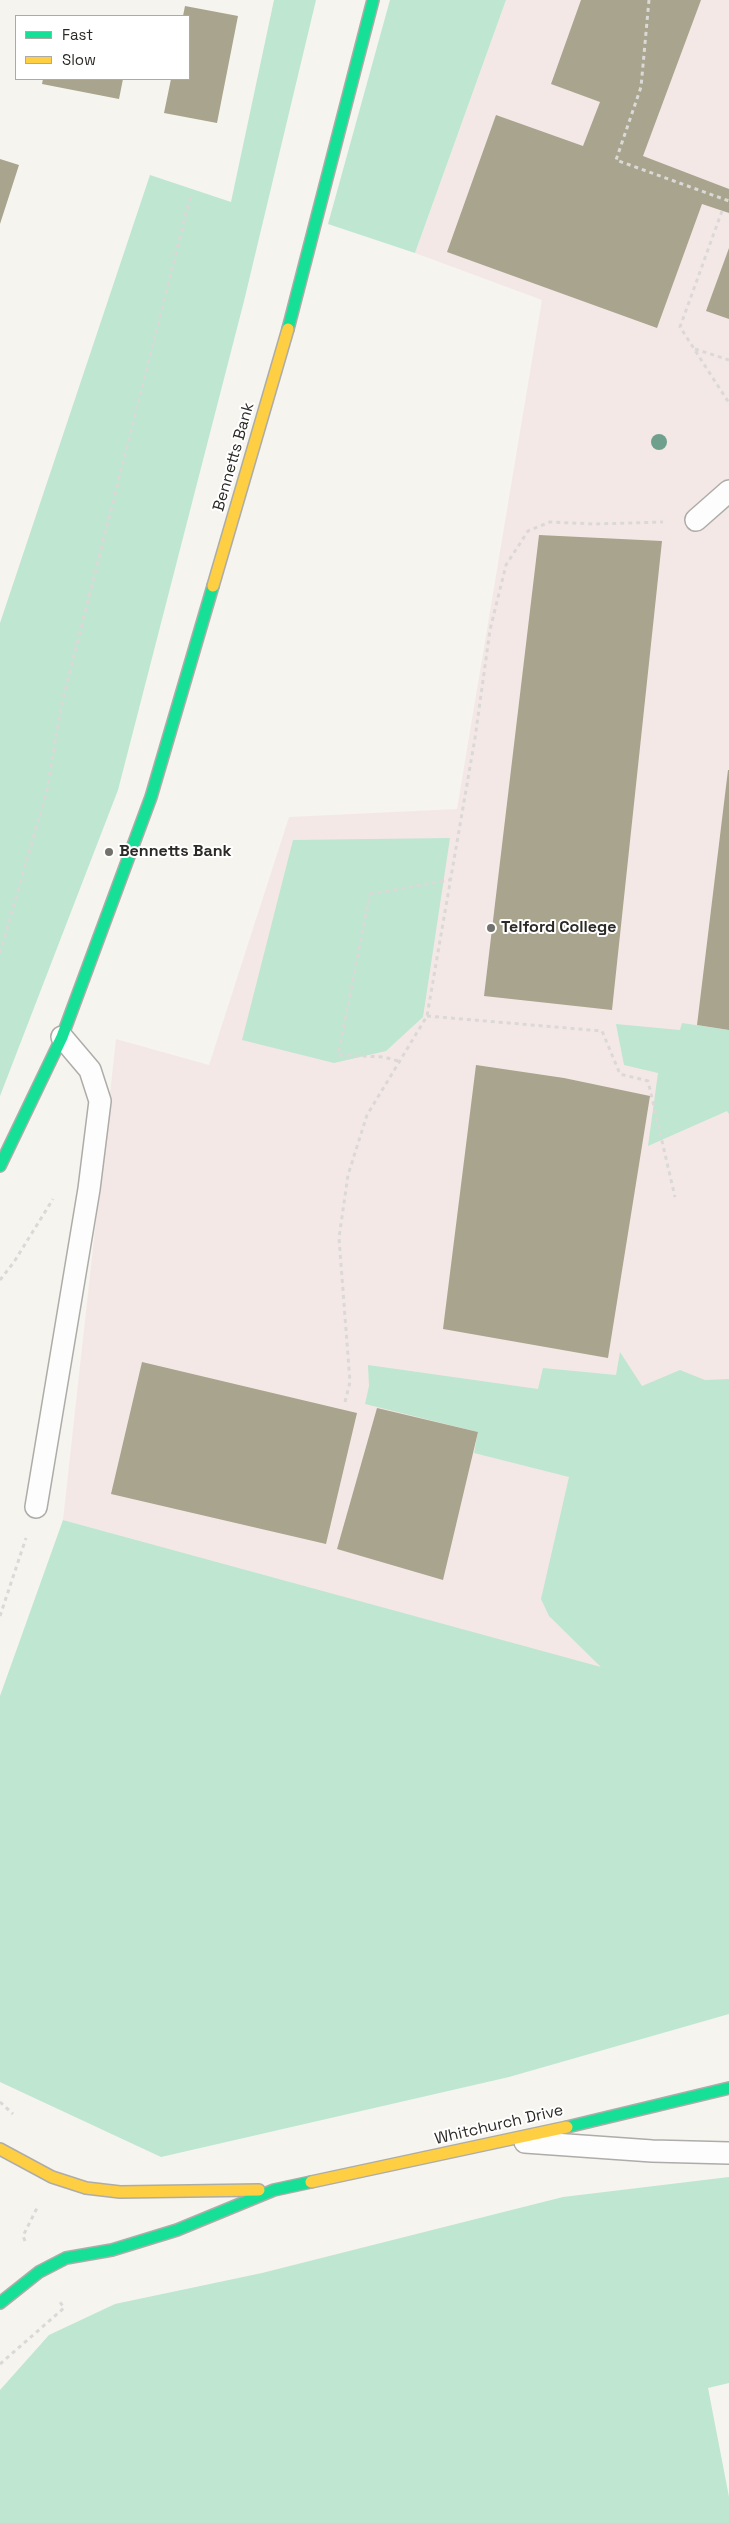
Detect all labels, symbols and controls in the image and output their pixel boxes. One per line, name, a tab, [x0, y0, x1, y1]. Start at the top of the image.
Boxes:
legend	[15, 15, 190, 80]
text: Fast	[62, 25, 93, 44]
text: Slow	[62, 50, 96, 69]
street label: Bennetts Bank	[209, 400, 259, 514]
place label: Bennetts Bank	[119, 842, 232, 862]
marker: Bennetts Bank	[103, 846, 115, 858]
place label: Telford College	[501, 918, 617, 938]
marker: Telford College	[485, 922, 497, 934]
street label: Whitchurch Drive	[433, 2101, 565, 2149]

